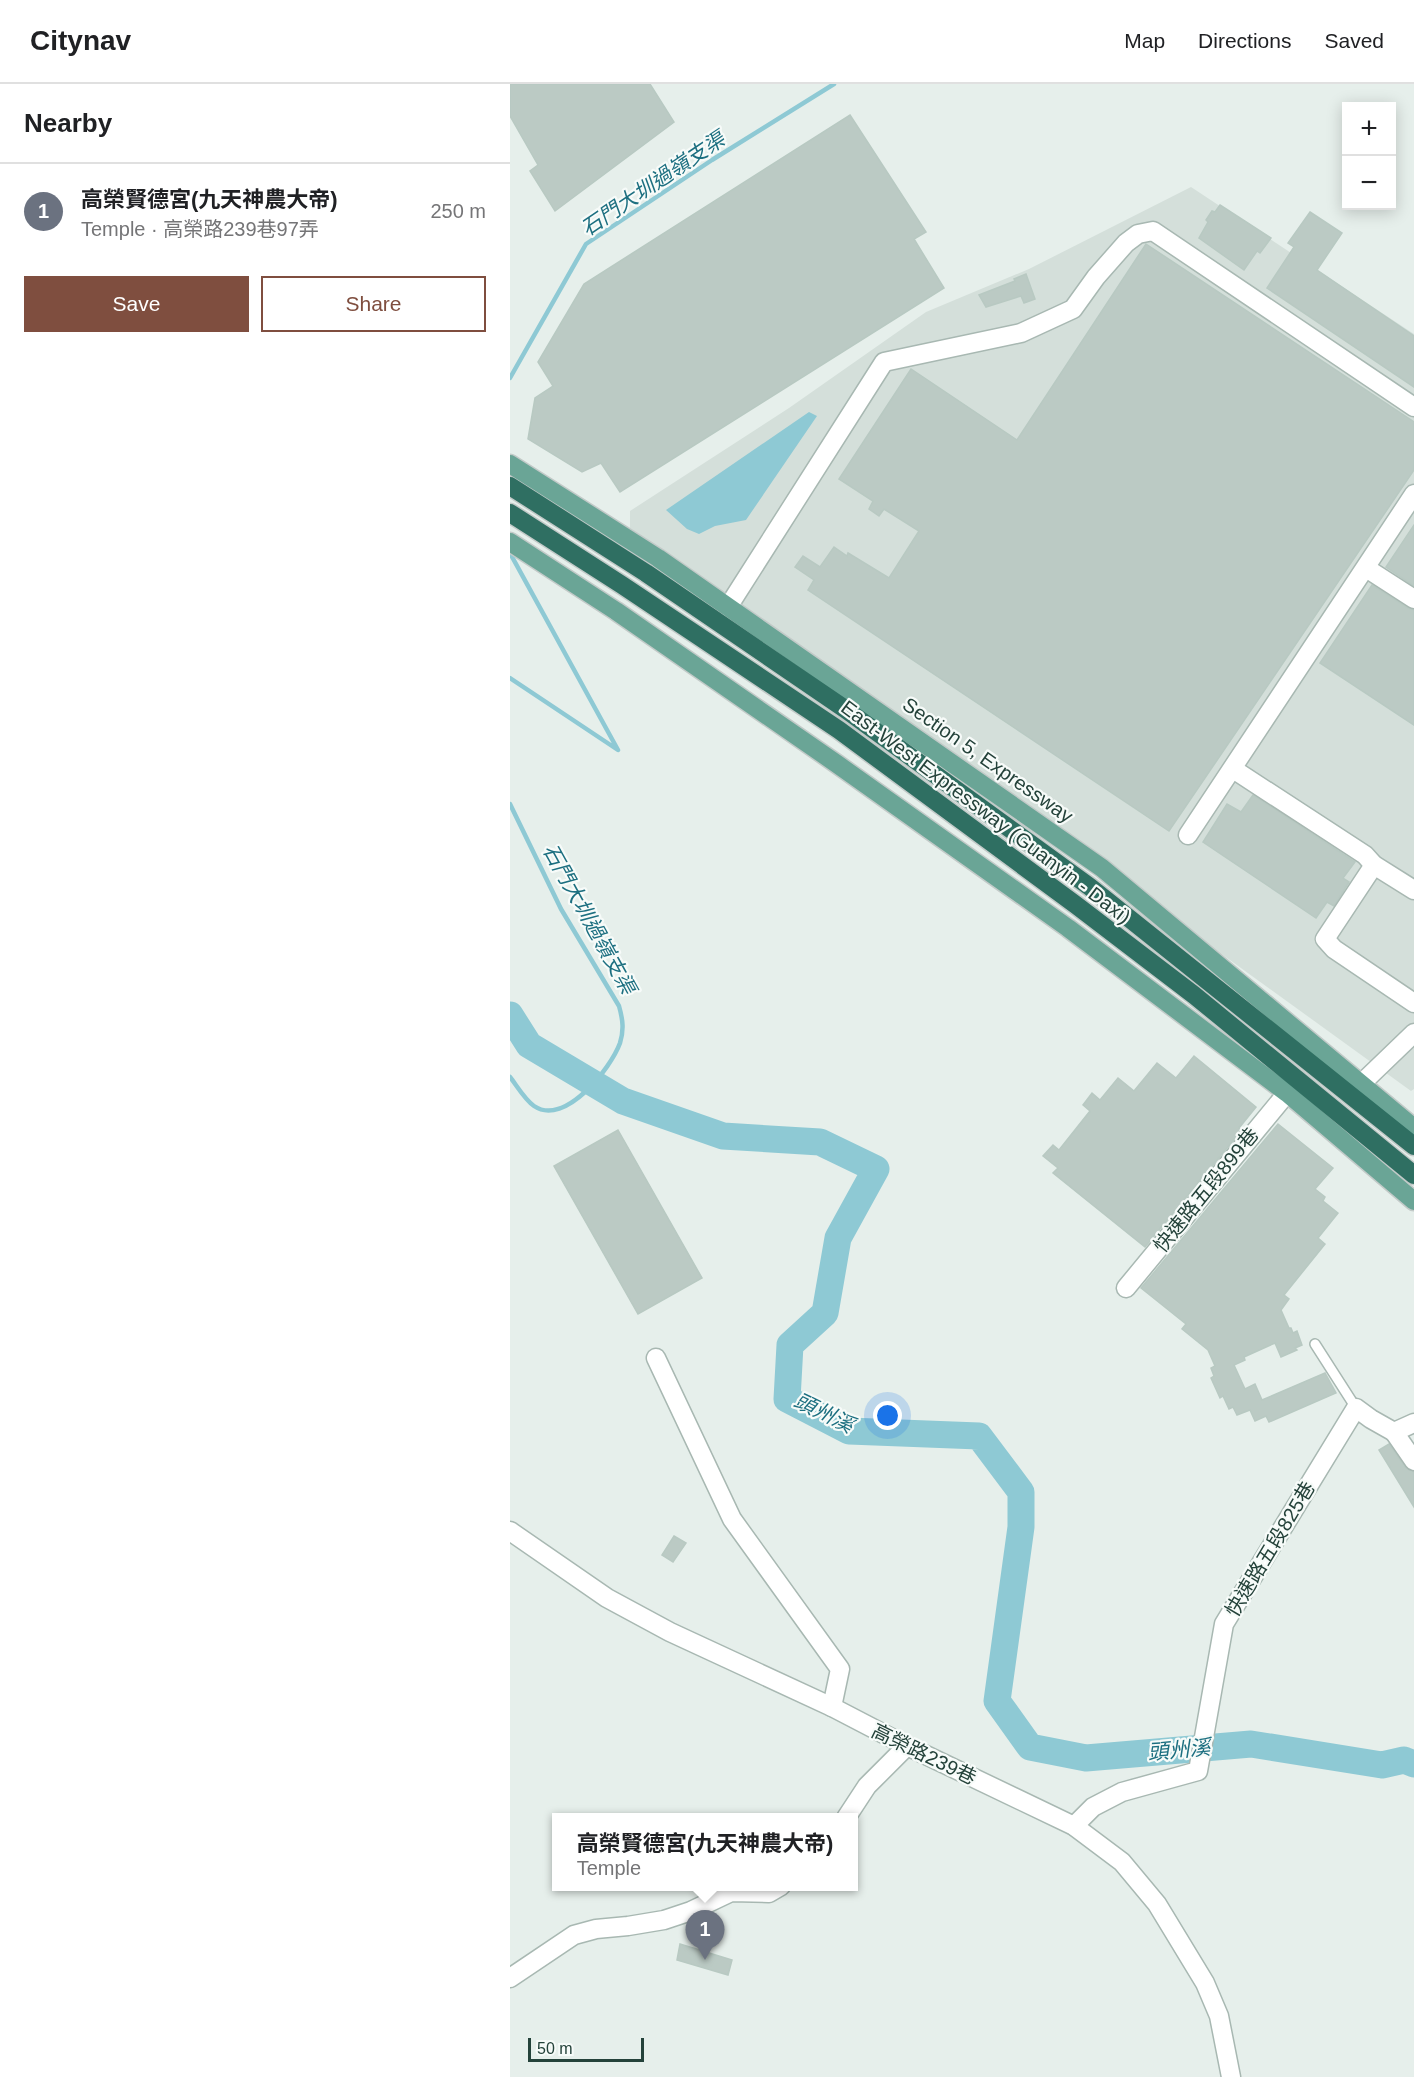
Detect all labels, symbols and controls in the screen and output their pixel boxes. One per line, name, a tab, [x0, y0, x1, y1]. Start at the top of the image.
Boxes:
text: Citynav	[30, 25, 131, 56]
text: Map	[1124, 29, 1165, 52]
text: Directions	[1198, 29, 1291, 52]
text: Saved	[1324, 29, 1384, 52]
map controls	[1342, 102, 1396, 210]
button: +	[1342, 102, 1396, 156]
text: Nearby	[24, 108, 112, 138]
water label: 石門大圳過嶺支渠	[577, 125, 731, 240]
button: −	[1342, 156, 1396, 210]
text: 高榮賢德宮(九天神農大帝)	[81, 187, 338, 212]
text: 1	[38, 200, 49, 222]
text: 250 m	[430, 200, 486, 222]
text: Temple · 高榮路239巷97弄	[81, 218, 319, 240]
button: Save	[24, 276, 249, 332]
button: Share	[261, 276, 486, 332]
street label: Section 5, Expressway	[899, 693, 1077, 827]
street label: East-West Expressway (Guanyin - Daxi)	[837, 696, 1135, 928]
water label: 石門大圳過嶺支渠	[539, 840, 642, 1000]
street label: 快速路五段899巷	[1149, 1123, 1263, 1257]
water label: 頭州溪	[791, 1388, 860, 1438]
your location	[873, 1401, 902, 1430]
street label: 快速路五段825巷	[1221, 1478, 1319, 1620]
street label: 高榮路239巷	[868, 1719, 980, 1789]
water label: 頭州溪	[1147, 1735, 1214, 1764]
popup	[552, 1813, 858, 1891]
text: 高榮賢德宮(九天神農大帝)	[577, 1831, 833, 1856]
text: Temple	[577, 1857, 641, 1879]
pin: 1	[686, 1910, 724, 1960]
scale bar	[528, 2035, 644, 2062]
text: 50 m	[537, 2040, 573, 2057]

